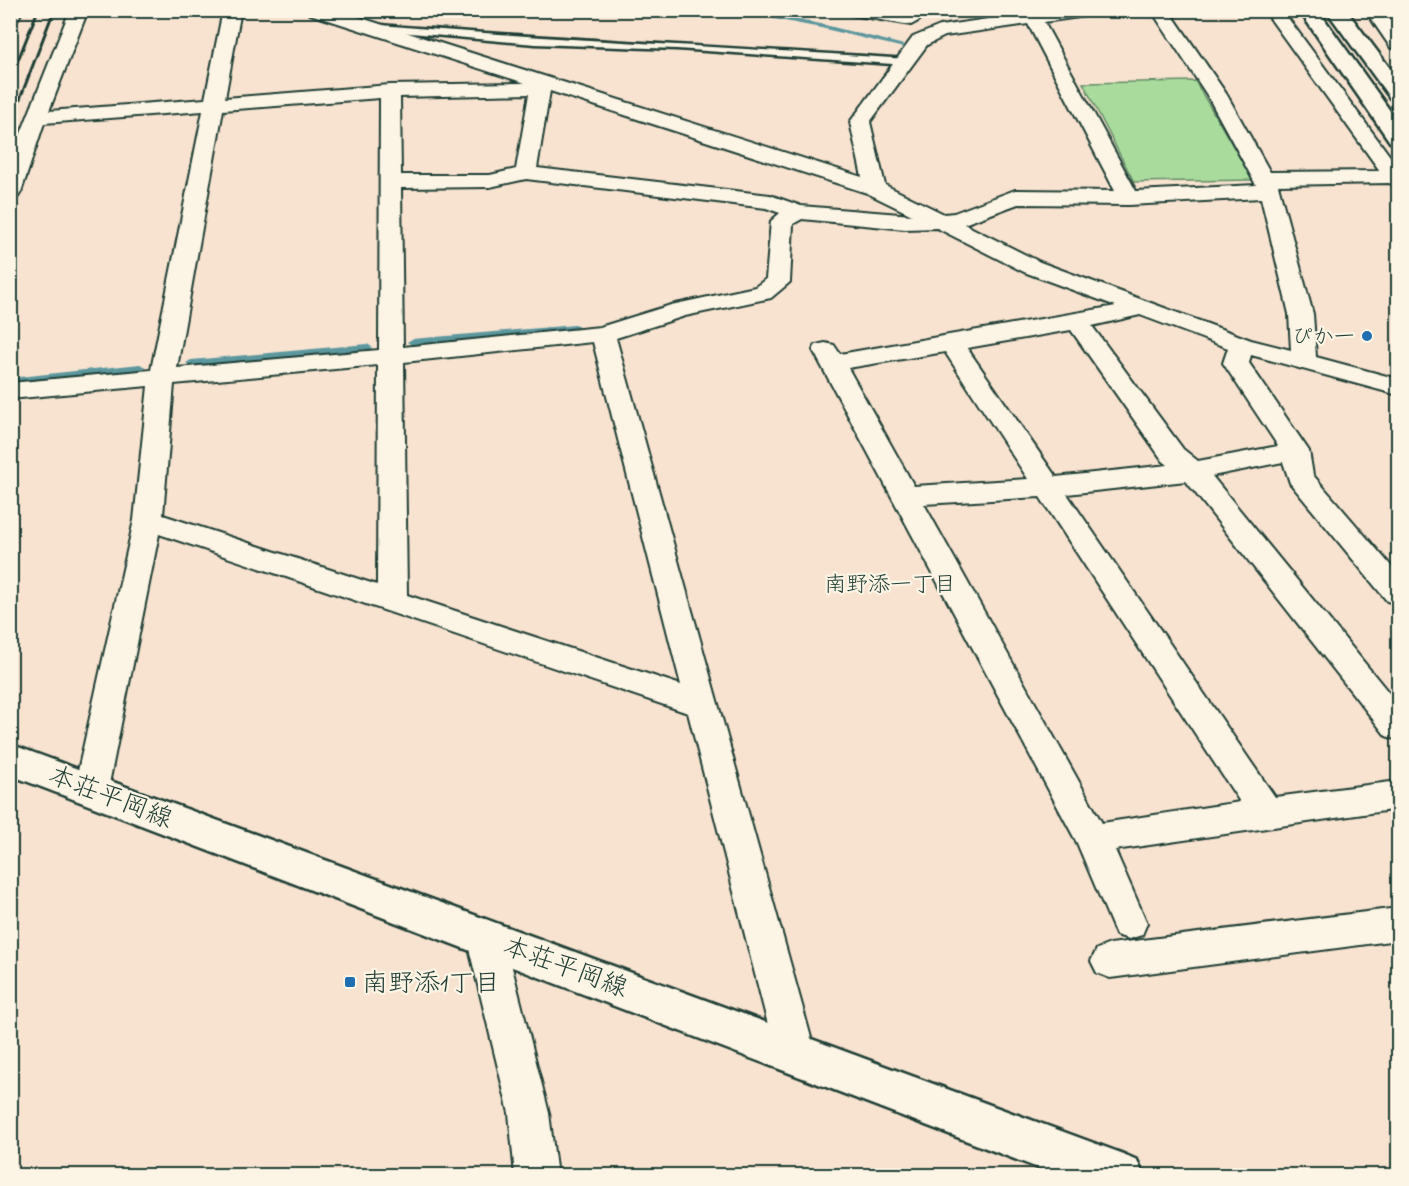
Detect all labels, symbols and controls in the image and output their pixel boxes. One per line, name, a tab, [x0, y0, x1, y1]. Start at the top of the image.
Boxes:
place label: ぴか一	[1292, 323, 1355, 353]
marker: ぴか一	[1360, 329, 1374, 343]
district label: 南野添一丁目	[824, 570, 956, 602]
street label: 本荘平岡線	[42, 758, 177, 840]
street label: 本荘平岡線	[497, 929, 633, 1009]
place label: 南野添1丁目	[362, 966, 500, 1004]
marker: 南野添1丁目	[343, 975, 357, 989]

